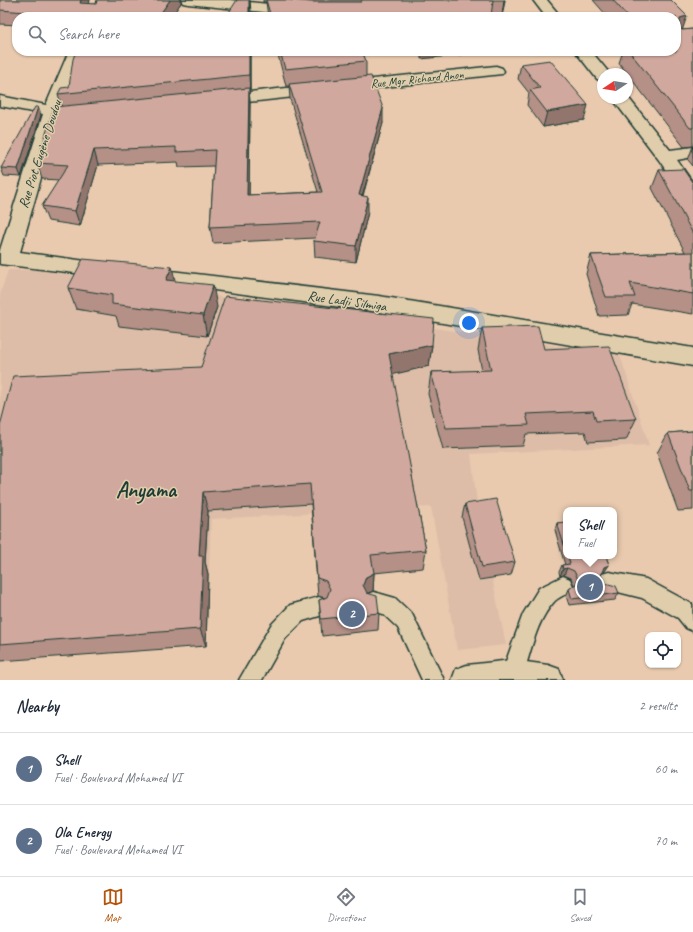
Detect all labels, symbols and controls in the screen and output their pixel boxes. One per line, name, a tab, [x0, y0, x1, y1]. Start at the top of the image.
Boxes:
search box	[12, 12, 681, 56]
icon: search	[26, 23, 48, 45]
text: Search here	[58, 25, 119, 44]
street label: Rue Mgr Richard Anon	[370, 66, 465, 92]
north arrow	[597, 68, 633, 104]
street label: Rue Piot Eugène Doudou	[15, 97, 66, 210]
street label: Rue Ladji Silmiga	[306, 287, 388, 315]
your location	[459, 313, 479, 333]
district label: Anyama	[116, 476, 178, 504]
popup	[563, 507, 617, 559]
text: Shell	[577, 516, 603, 535]
text: Fuel	[577, 535, 594, 551]
pin: 1	[577, 572, 603, 602]
pin: 2	[339, 599, 365, 629]
map controls	[645, 632, 681, 668]
button: locate	[645, 632, 681, 668]
text: Nearby	[16, 696, 59, 717]
text: 2 results	[639, 698, 677, 714]
text: Shell	[54, 751, 79, 770]
text: 1	[26, 761, 32, 777]
text: 60 m	[655, 761, 677, 777]
text: Fuel · Boulevard Mohamed VI	[54, 770, 182, 786]
text: Ola Energy	[54, 823, 111, 842]
text: 2	[26, 833, 32, 849]
text: 70 m	[655, 833, 677, 849]
text: Fuel · Boulevard Mohamed VI	[54, 842, 182, 858]
tab: Map	[102, 886, 124, 924]
tab: Directions	[327, 886, 366, 924]
tab: Saved	[569, 886, 591, 924]

